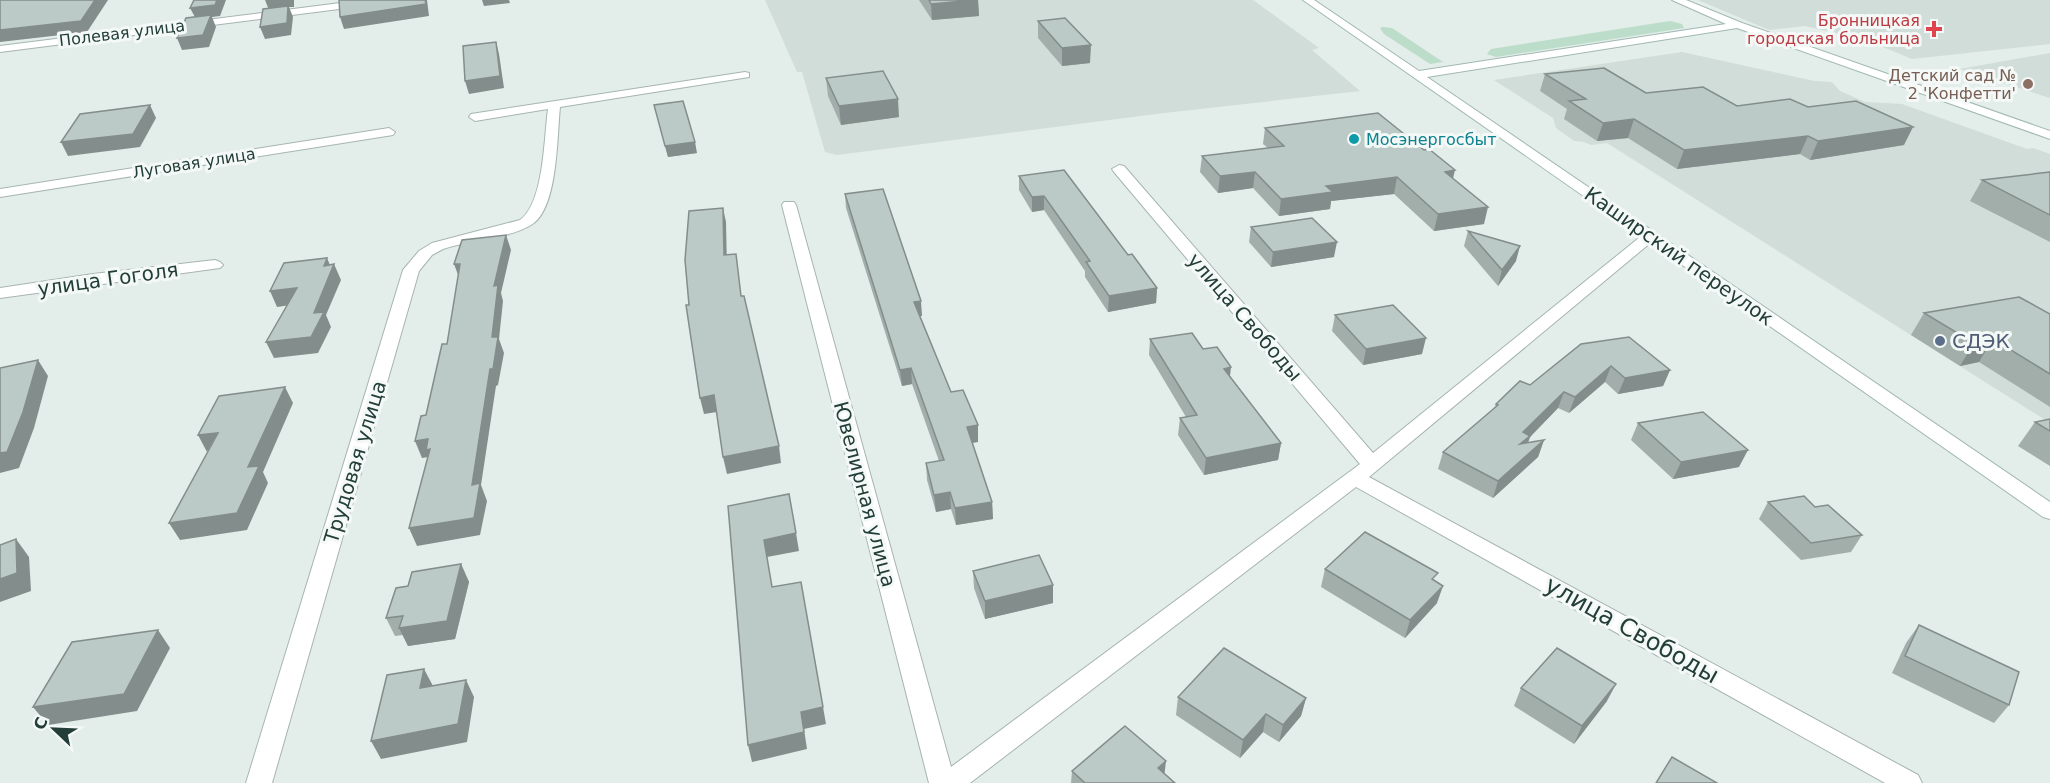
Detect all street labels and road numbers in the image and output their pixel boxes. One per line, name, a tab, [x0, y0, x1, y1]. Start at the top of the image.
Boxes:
street label: Полевая улица	[58, 16, 186, 50]
street label: Луговая улица	[131, 144, 257, 182]
street label: Каширский переулок	[1580, 182, 1778, 330]
street label: улица Свободы	[1183, 248, 1307, 386]
street label: улица Гоголя	[36, 257, 180, 301]
street label: Трудовая улица	[319, 378, 391, 547]
street label: Ювелирная улица	[829, 398, 901, 590]
street label: улица Свободы	[1540, 571, 1724, 689]

